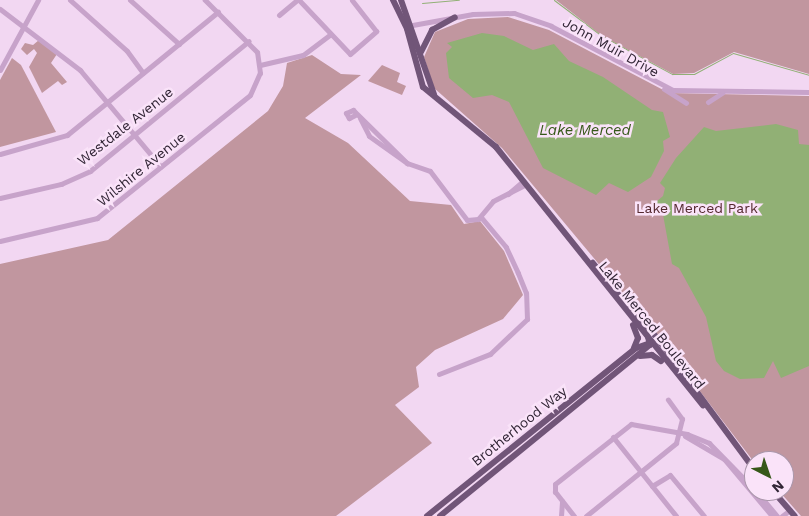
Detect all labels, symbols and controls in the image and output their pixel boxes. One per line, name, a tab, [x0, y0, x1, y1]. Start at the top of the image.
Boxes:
street label: John Muir Drive	[560, 14, 662, 80]
street label: Westdale Avenue	[73, 83, 177, 169]
water label: Lake Merced	[539, 122, 631, 140]
street label: Wilshire Avenue	[93, 128, 189, 210]
park label: Lake Merced Park	[636, 200, 758, 216]
street label: Lake Merced Boulevard	[595, 258, 709, 392]
street label: Brotherhood Way	[468, 382, 570, 470]
north arrow	[744, 451, 794, 501]
text: N	[769, 477, 787, 496]

